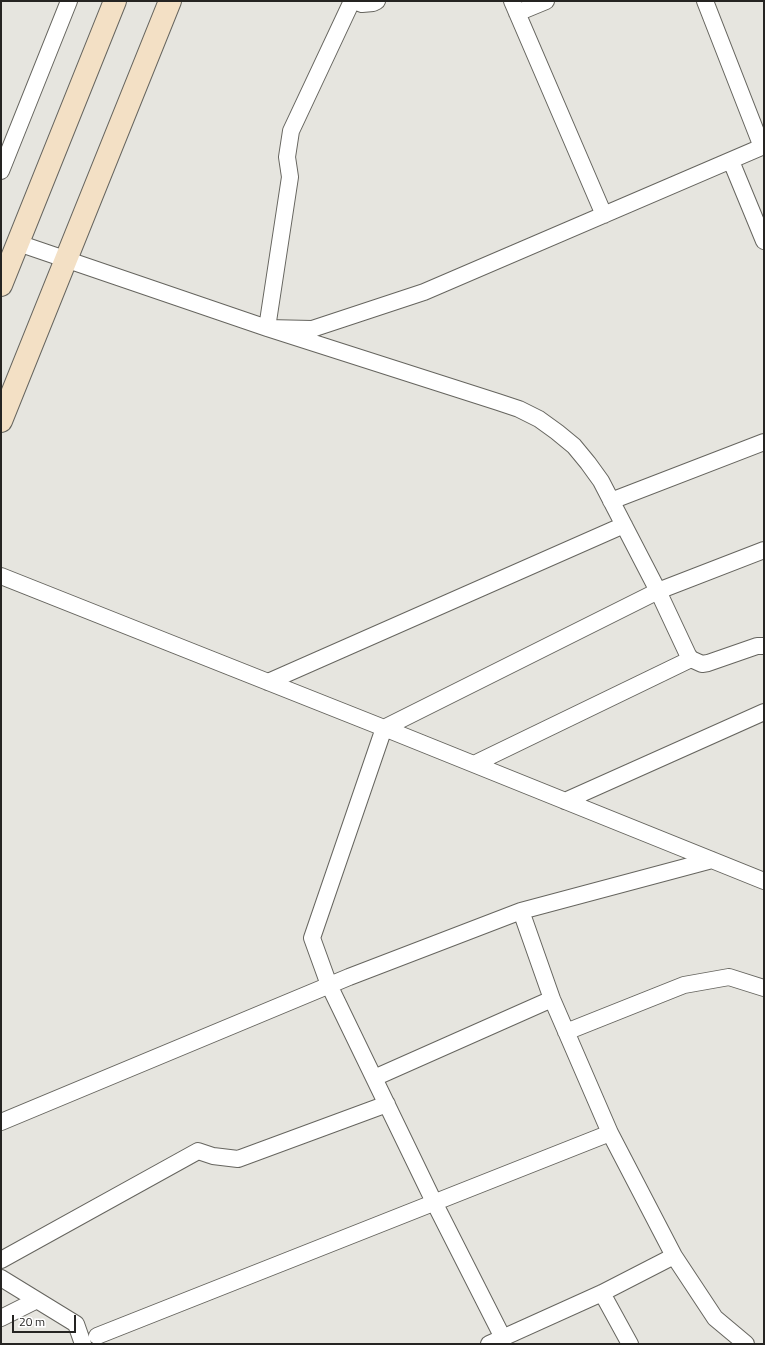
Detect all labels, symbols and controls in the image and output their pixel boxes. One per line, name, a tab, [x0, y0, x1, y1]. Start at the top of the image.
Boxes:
scale bar	[14, 1307, 78, 1333]
text: 20 m	[19, 1312, 45, 1331]

